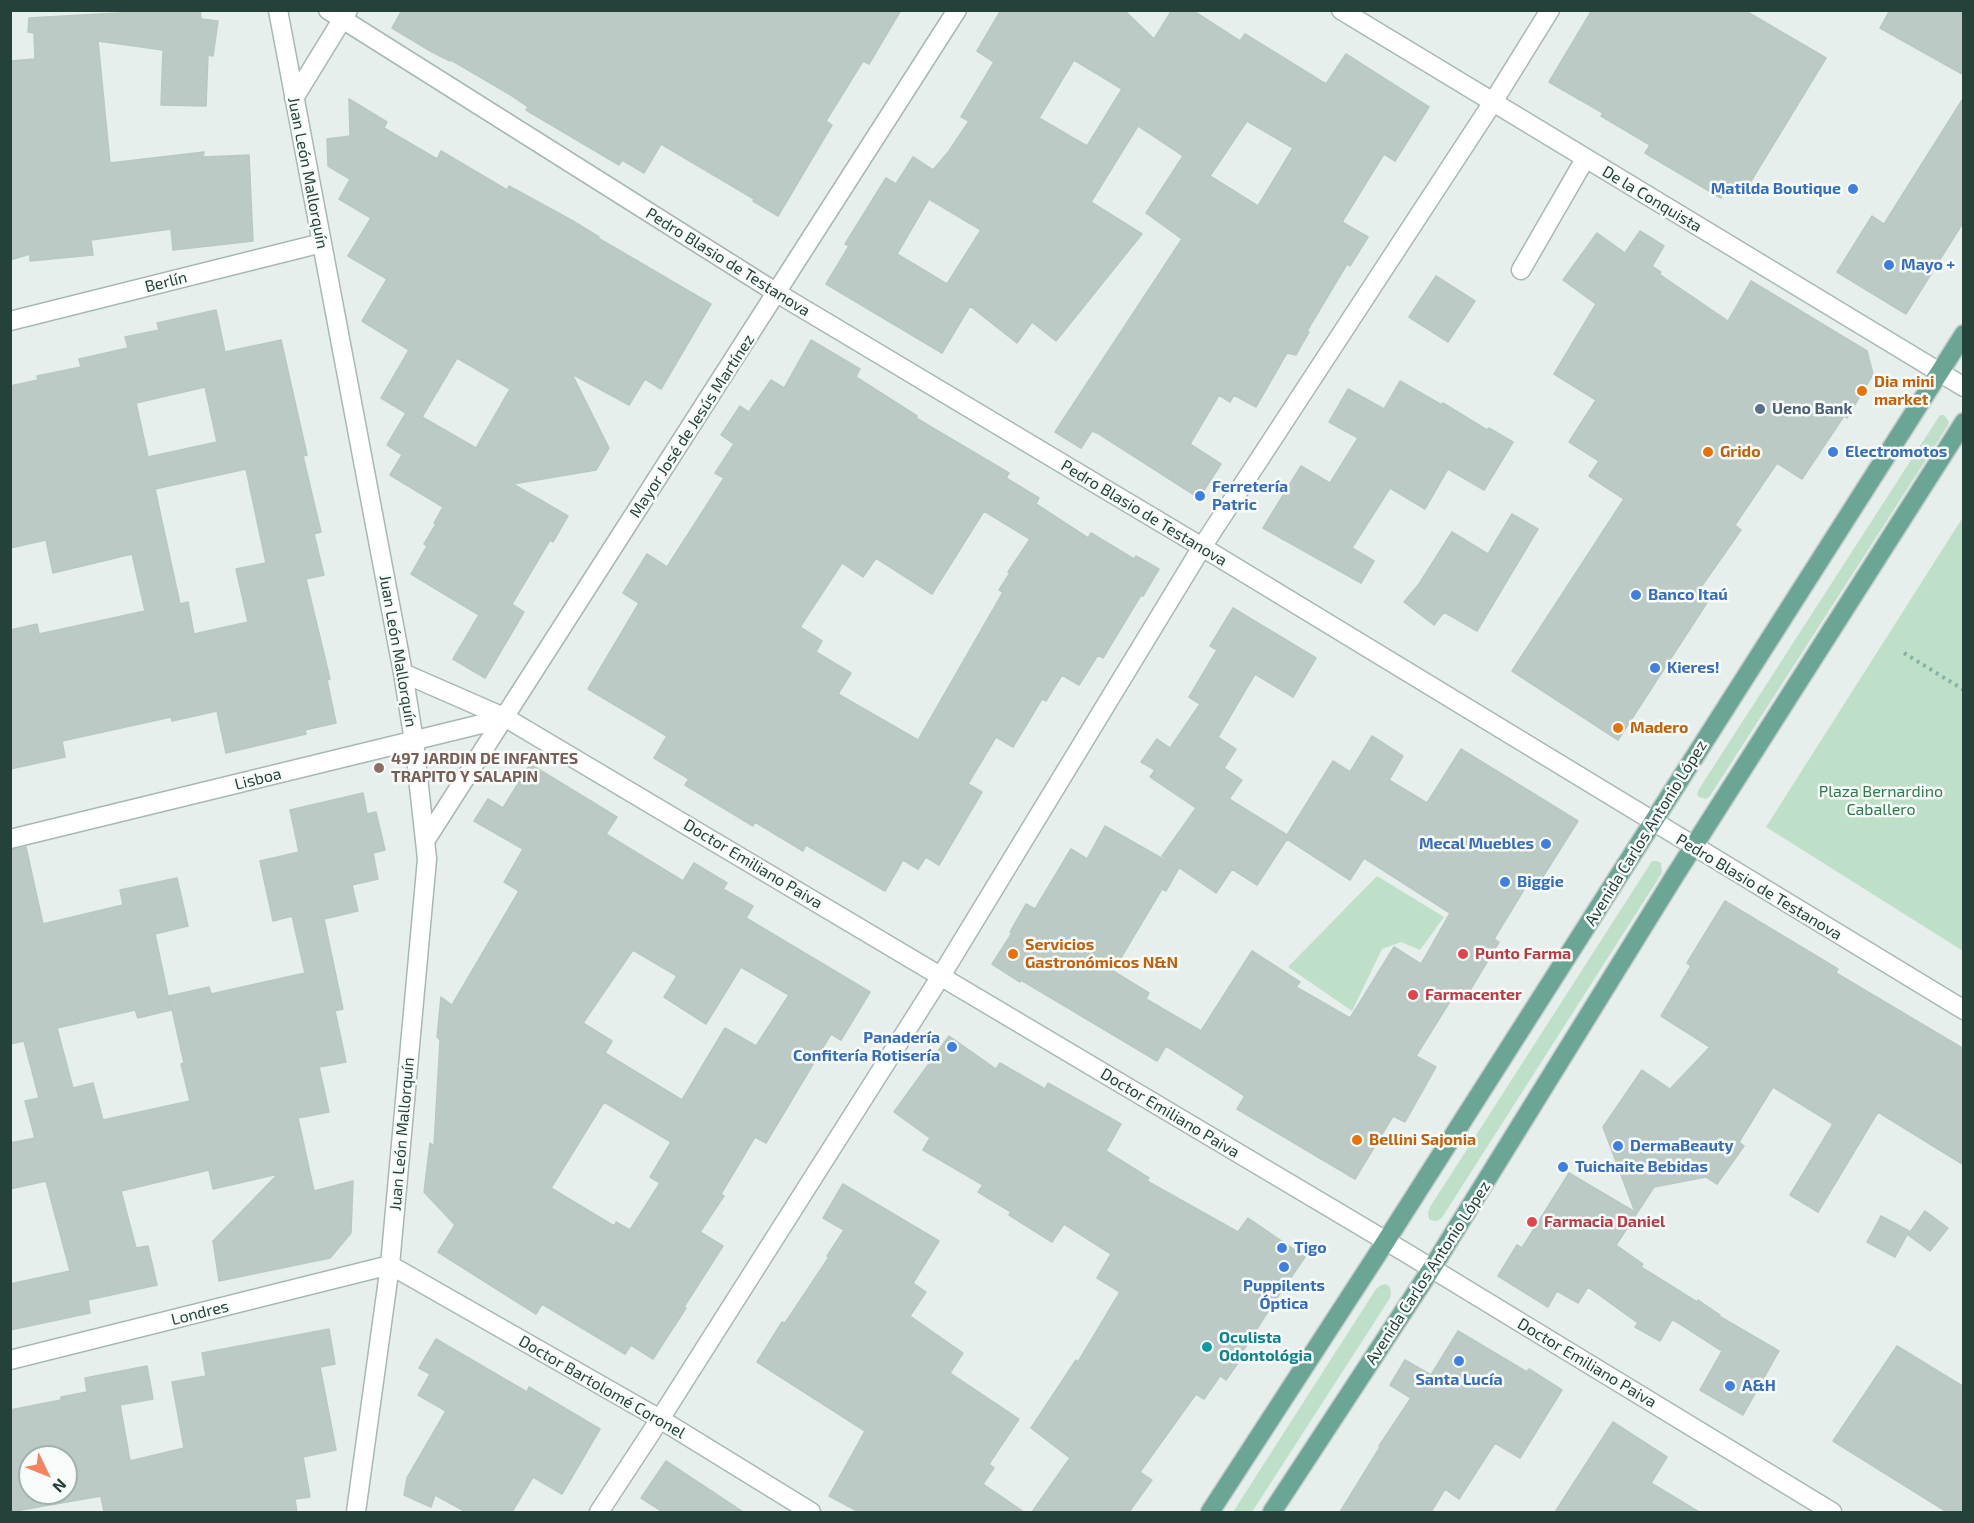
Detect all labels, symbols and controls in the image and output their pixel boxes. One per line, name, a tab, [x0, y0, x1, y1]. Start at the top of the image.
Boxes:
street label: Juan León Mallorquín	[284, 96, 332, 250]
street label: De la Conquista	[1599, 162, 1705, 236]
place label: Matilda Boutique	[1711, 179, 1841, 199]
marker: Matilda Boutique	[1846, 182, 1860, 196]
street label: Pedro Blasio de Testanova	[642, 203, 814, 321]
place label: Mayo +	[1901, 255, 1955, 275]
marker: Mayo +	[1882, 258, 1896, 272]
street label: Berlín	[143, 267, 189, 297]
street label: Mayor José de Jesús Martínez	[625, 331, 759, 521]
place label: Dia mini market	[1874, 372, 1934, 410]
marker: Dia mini market	[1855, 384, 1869, 398]
place label: Ueno Bank	[1772, 399, 1852, 419]
marker: Ueno Bank	[1753, 402, 1767, 416]
place label: Grido	[1720, 442, 1761, 462]
place label: Electromotos	[1845, 442, 1947, 462]
marker: Grido	[1701, 445, 1715, 459]
marker: Electromotos	[1826, 445, 1840, 459]
street label: Pedro Blasio de Testanova	[1058, 456, 1230, 570]
place label: Ferretería Patric	[1212, 477, 1288, 515]
marker: Ferretería Patric	[1193, 489, 1207, 503]
street label: Juan León Mallorquín	[375, 573, 421, 729]
place label: Banco Itaú	[1648, 585, 1728, 605]
marker: Banco Itaú	[1629, 588, 1643, 602]
place label: Kieres!	[1667, 658, 1720, 678]
marker: Kieres!	[1648, 661, 1662, 675]
place label: Madero	[1630, 718, 1688, 738]
marker: Madero	[1611, 721, 1625, 735]
street label: Avenida Carlos Antonio López	[1581, 737, 1711, 929]
place label: 497 JARDIN DE INFANTES TRAPITO Y SALAPIN	[391, 749, 578, 787]
marker: 497 JARDIN DE INFANTES TRAPITO Y SALAPIN	[372, 761, 386, 775]
street label: Lisboa	[233, 764, 283, 794]
park label: Plaza Bernardino Caballero	[1819, 782, 1943, 820]
street label: Doctor Emiliano Paiva	[680, 815, 826, 913]
street label: Pedro Blasio de Testanova	[1673, 830, 1845, 944]
place label: Mecal Muebles	[1419, 834, 1534, 854]
marker: Mecal Muebles	[1539, 837, 1553, 851]
place label: Biggie	[1517, 872, 1564, 892]
marker: Biggie	[1498, 875, 1512, 889]
place label: Servicios Gastronómicos N&N	[1025, 935, 1178, 973]
place label: Punto Farma	[1475, 944, 1571, 964]
marker: Servicios Gastronómicos N&N	[1006, 947, 1020, 961]
marker: Punto Farma	[1456, 947, 1470, 961]
place label: Farmacenter	[1425, 985, 1522, 1005]
marker: Farmacenter	[1406, 988, 1420, 1002]
place label: Panadería Confitería Rotisería	[793, 1028, 940, 1066]
marker: Panadería Confitería Rotisería	[945, 1040, 959, 1054]
street label: Juan León Mallorquín	[386, 1056, 418, 1212]
street label: Doctor Emiliano Paiva	[1097, 1064, 1243, 1162]
place label: Bellini Sajonia	[1369, 1130, 1476, 1150]
marker: Bellini Sajonia	[1350, 1133, 1364, 1147]
place label: DermaBeauty	[1630, 1136, 1733, 1156]
marker: DermaBeauty	[1611, 1139, 1625, 1153]
place label: Tuichaite Bebidas	[1575, 1157, 1708, 1177]
marker: Tuichaite Bebidas	[1556, 1160, 1570, 1174]
street label: Avenida Carlos Antonio López	[1361, 1178, 1495, 1368]
place label: Farmacia Daniel	[1544, 1212, 1665, 1232]
marker: Farmacia Daniel	[1525, 1215, 1539, 1229]
place label: Tigo	[1294, 1238, 1327, 1258]
marker: Tigo	[1275, 1241, 1289, 1255]
marker: Puppilents Óptica	[1277, 1260, 1291, 1274]
place label: Puppilents Óptica	[1243, 1276, 1325, 1314]
street label: Londres	[169, 1297, 231, 1329]
street label: Doctor Emiliano Paiva	[1514, 1314, 1660, 1412]
place label: Oculista Odontológia	[1219, 1328, 1312, 1366]
street label: Doctor Bartolomé Coronel	[515, 1331, 689, 1443]
marker: Oculista Odontológia	[1200, 1340, 1214, 1354]
marker: Santa Lucía	[1452, 1354, 1466, 1368]
place label: Santa Lucía	[1415, 1370, 1503, 1390]
place label: A&H	[1742, 1376, 1776, 1396]
marker: A&H	[1723, 1379, 1737, 1393]
north arrow	[18, 1445, 78, 1505]
text: N	[49, 1476, 71, 1497]

